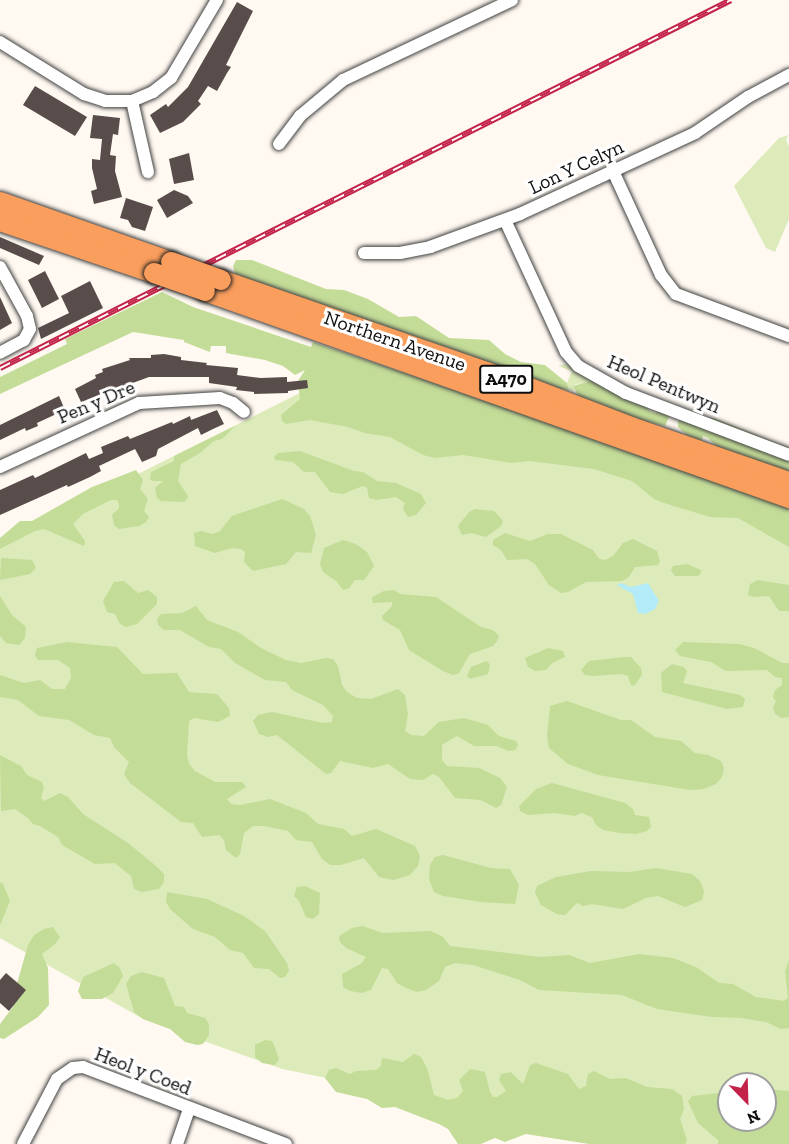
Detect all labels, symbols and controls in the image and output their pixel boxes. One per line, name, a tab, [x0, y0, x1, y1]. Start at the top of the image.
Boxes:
street label: Lon Y Celyn	[524, 134, 628, 200]
street label: Northern Avenue	[321, 305, 469, 377]
street label: Heol Pentwyn	[604, 349, 724, 419]
road number: A470	[479, 364, 533, 394]
street label: Pen y Dre	[53, 375, 139, 429]
street label: Heol y Coed	[91, 1041, 195, 1101]
north arrow	[717, 1072, 777, 1132]
text: N	[744, 1106, 763, 1128]

